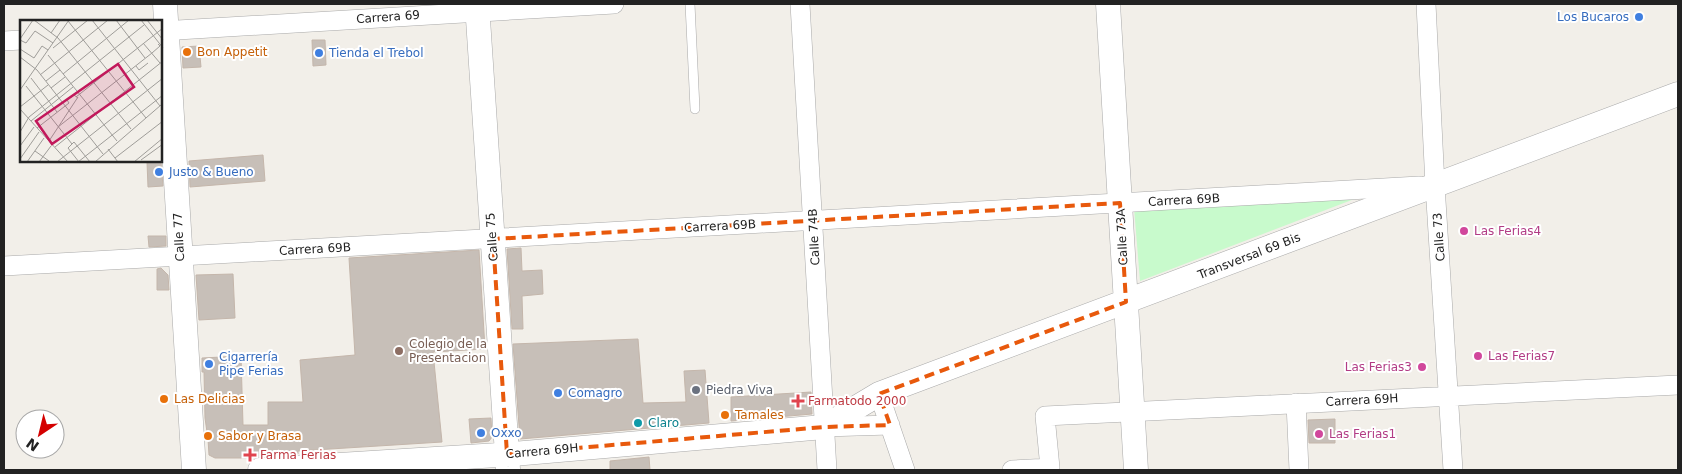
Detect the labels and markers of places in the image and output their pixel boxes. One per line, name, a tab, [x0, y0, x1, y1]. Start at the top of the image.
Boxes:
place label: Los Bucaros	[1557, 10, 1629, 24]
marker: Los Bucaros	[1633, 11, 1645, 23]
place label: Bon Appetit	[197, 45, 268, 59]
marker: Bon Appetit	[181, 46, 193, 58]
place label: Tienda el Trebol	[328, 46, 424, 60]
marker: Tienda el Trebol	[313, 47, 325, 59]
place label: Justo & Bueno	[168, 165, 254, 179]
marker: Justo & Bueno	[153, 166, 165, 178]
place label: Las Ferias4	[1474, 224, 1541, 238]
marker: Las Ferias4	[1458, 225, 1470, 237]
place label: Colegio de la Presentacion	[409, 337, 487, 365]
marker: Colegio de la Presentacion	[393, 345, 405, 357]
place label: Las Ferias7	[1488, 349, 1555, 363]
place label: Cigarrería Pipe Ferias	[219, 350, 284, 378]
marker: Las Ferias7	[1472, 350, 1484, 362]
marker: Cigarrería Pipe Ferias	[203, 358, 215, 370]
place label: Las Ferias3	[1345, 360, 1412, 374]
marker: Las Ferias3	[1416, 361, 1428, 373]
place label: Piedra Viva	[706, 383, 773, 397]
marker: Piedra Viva	[690, 384, 702, 396]
place label: Comagro	[568, 386, 622, 400]
marker: Comagro	[552, 387, 564, 399]
place label: Las Delicias	[174, 392, 245, 406]
marker: Las Delicias	[158, 393, 170, 405]
place label: Farmatodo 2000	[808, 394, 906, 408]
marker: Farmatodo 2000	[792, 395, 804, 407]
place label: Tamales	[734, 408, 784, 422]
marker: Tamales	[719, 409, 731, 421]
place label: Claro	[648, 416, 679, 430]
marker: Claro	[632, 417, 644, 429]
place label: Oxxo	[491, 426, 522, 440]
marker: Oxxo	[475, 427, 487, 439]
place label: Las Ferias1	[1329, 427, 1396, 441]
marker: Las Ferias1	[1313, 428, 1325, 440]
place label: Sabor y Brasa	[218, 429, 302, 443]
marker: Sabor y Brasa	[202, 430, 214, 442]
place label: Farma Ferias	[260, 448, 336, 462]
marker: Farma Ferias	[244, 449, 256, 461]

